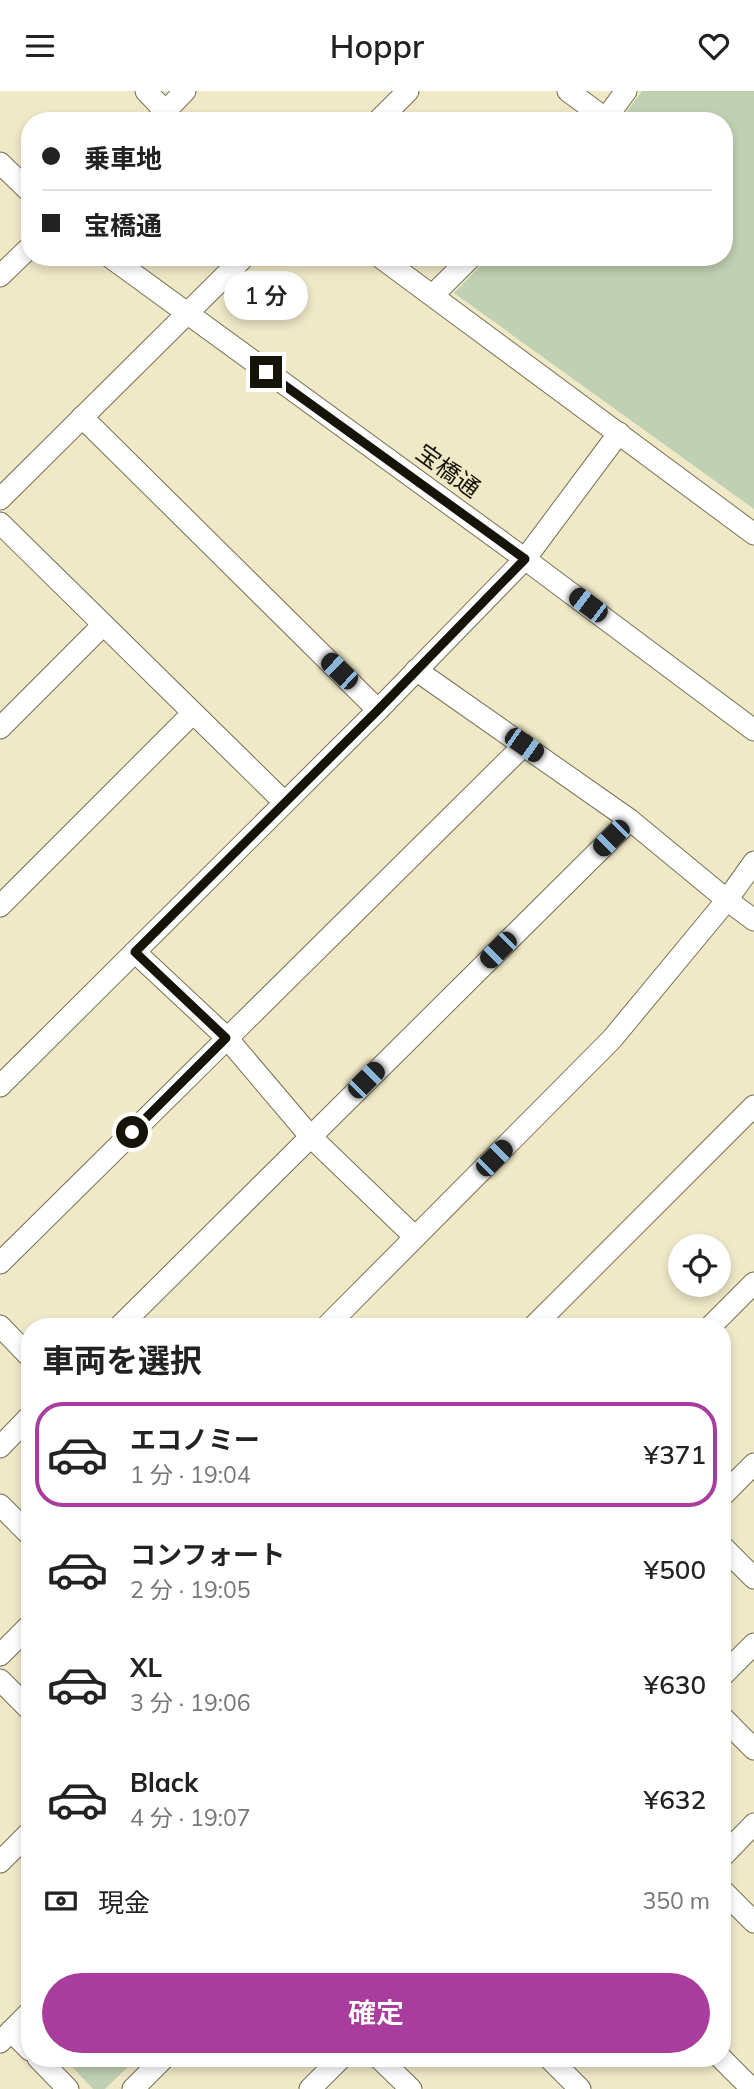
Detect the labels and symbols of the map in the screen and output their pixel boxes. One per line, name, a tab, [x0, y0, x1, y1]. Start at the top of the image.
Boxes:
callout: 1 分	[224, 271, 308, 320]
route end	[250, 356, 282, 388]
street label: 宝橋通	[411, 437, 487, 503]
car	[565, 584, 612, 626]
car	[317, 649, 362, 693]
car	[501, 724, 548, 766]
car	[589, 816, 634, 860]
car	[476, 928, 521, 972]
car	[344, 1058, 389, 1102]
route start	[116, 1116, 148, 1148]
car	[472, 1136, 517, 1180]

